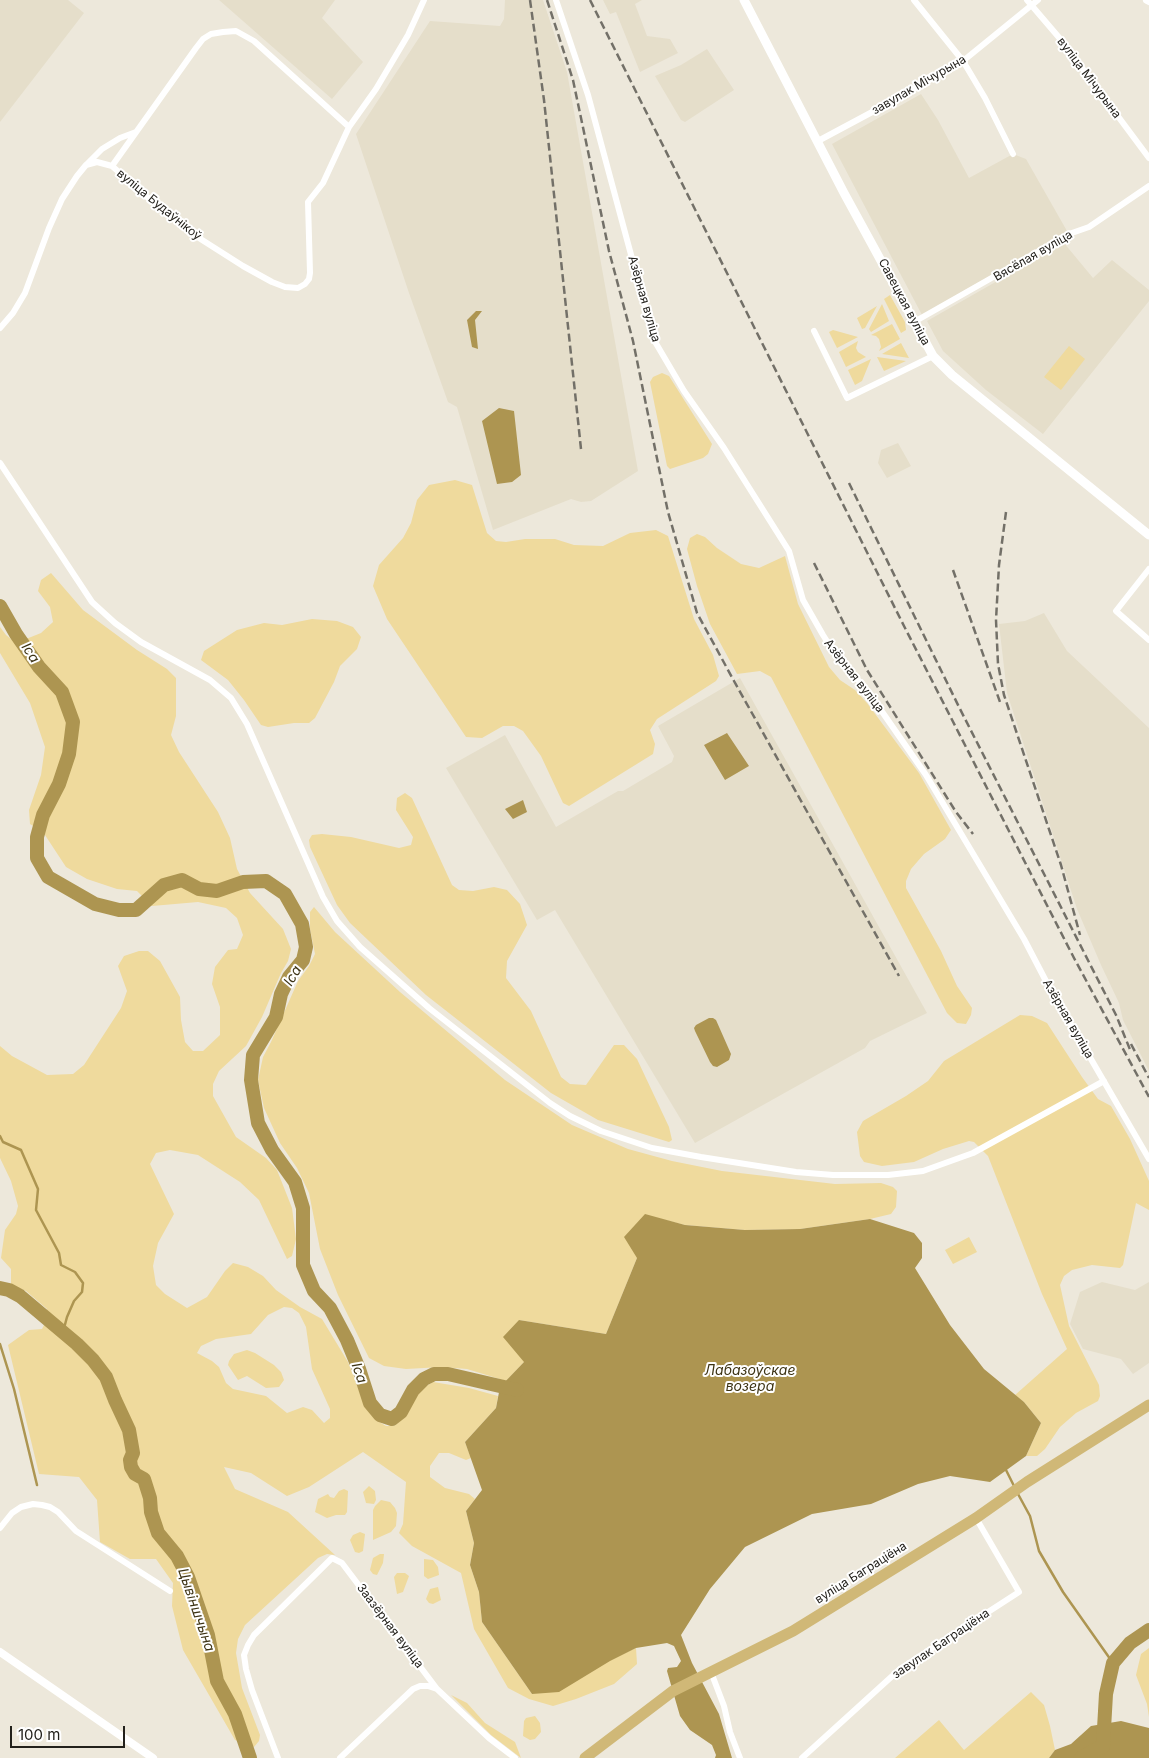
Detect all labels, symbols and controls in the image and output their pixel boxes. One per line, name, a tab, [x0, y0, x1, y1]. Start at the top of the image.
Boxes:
street label: вуліца Мічурына	[1054, 35, 1124, 121]
street label: завулак Мічурына	[869, 52, 969, 118]
street label: вуліца Будаўнікоў	[114, 166, 204, 244]
street label: Вясёлая вуліца	[991, 228, 1075, 284]
street label: Азёрная вуліца	[625, 254, 663, 344]
street label: Савецкая вуліца	[875, 256, 933, 348]
street label: Азёрная вуліца	[821, 636, 887, 716]
water label: Іса	[17, 640, 43, 666]
water label: Іса	[281, 963, 305, 989]
street label: Азёрная вуліца	[1039, 977, 1097, 1061]
water label: Іса	[348, 1360, 370, 1386]
water label: Лабазоўскае возера	[705, 1363, 795, 1395]
street label: вуліца Баграціёна	[813, 1539, 909, 1607]
water label: Цывіншчына	[174, 1566, 218, 1654]
street label: Заазёрная вуліца	[354, 1581, 426, 1671]
street label: завулак Баграціёна	[890, 1606, 992, 1682]
scale bar	[12, 1716, 128, 1748]
text: 100 m	[18, 1725, 60, 1744]

